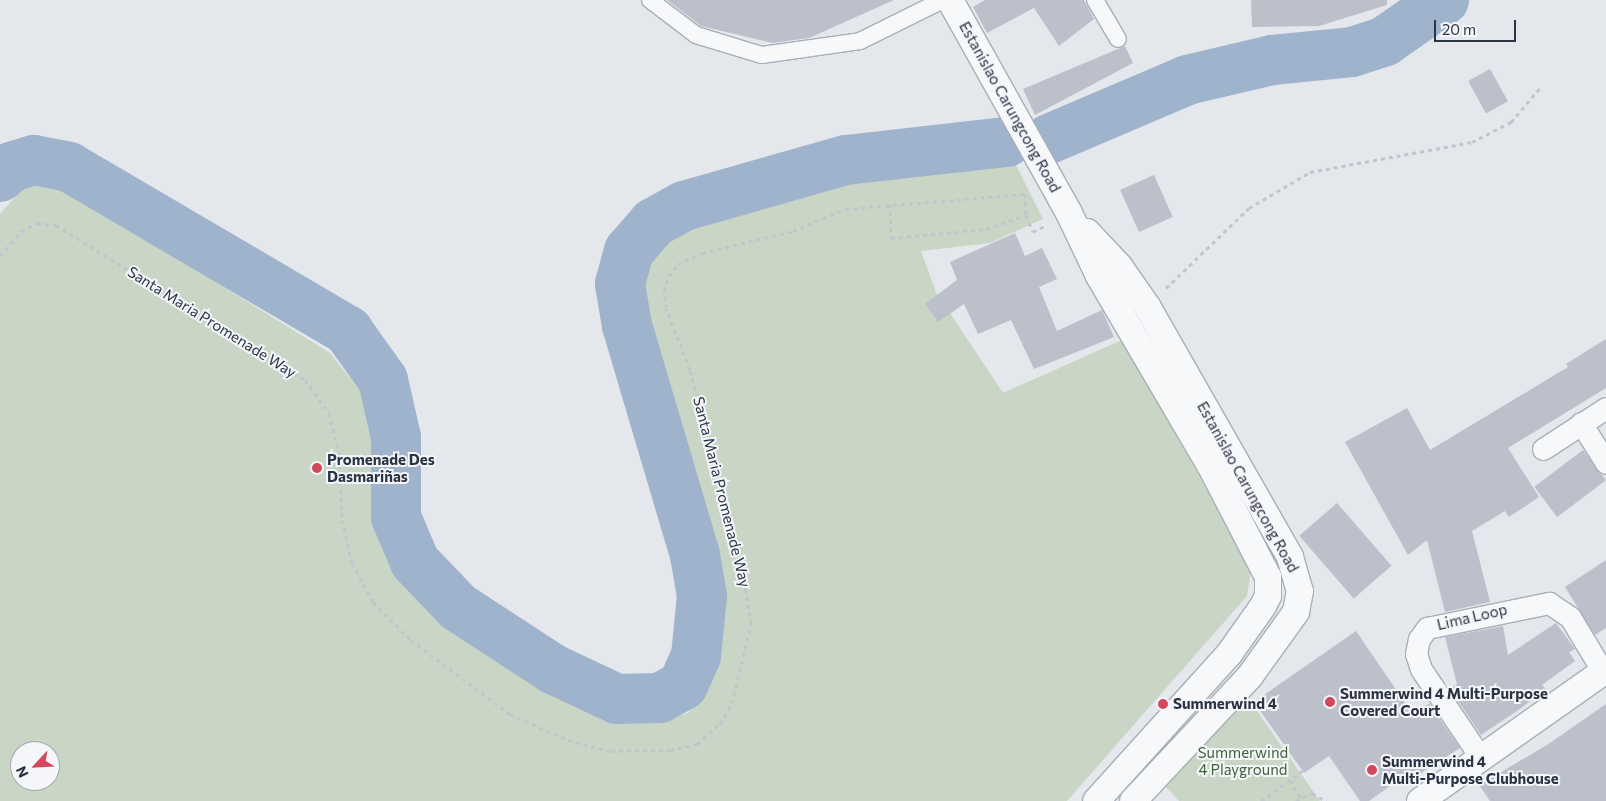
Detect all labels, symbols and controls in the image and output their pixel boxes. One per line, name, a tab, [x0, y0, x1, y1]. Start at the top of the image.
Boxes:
scale bar	[1436, 10, 1518, 42]
street label: Estanislao Carungcong Road	[955, 18, 1065, 196]
text: 20 m	[1442, 20, 1476, 38]
street label: Santa Maria Promenade Way	[124, 263, 300, 381]
street label: Santa Maria Promenade Way	[690, 395, 754, 589]
street label: Estanislao Carungcong Road	[1193, 398, 1303, 576]
place label: Promenade Des Dasmariñas	[327, 450, 435, 485]
marker: Promenade Des Dasmariñas	[311, 462, 323, 474]
street label: Lima Loop	[1435, 600, 1509, 634]
place label: Summerwind 4 Multi-Purpose Covered Court	[1340, 684, 1548, 719]
place label: Summerwind 4	[1173, 695, 1277, 713]
marker: Summerwind 4 Multi-Purpose Covered Court	[1324, 696, 1336, 708]
marker: Summerwind 4	[1157, 698, 1169, 710]
north arrow	[10, 741, 60, 791]
park label: Summerwind 4 Playground	[1198, 743, 1288, 778]
place label: Summerwind 4 Multi-Purpose Clubhouse	[1382, 752, 1559, 787]
text: N	[12, 764, 32, 780]
marker: Summerwind 4 Multi-Purpose Clubhouse	[1366, 764, 1378, 776]

